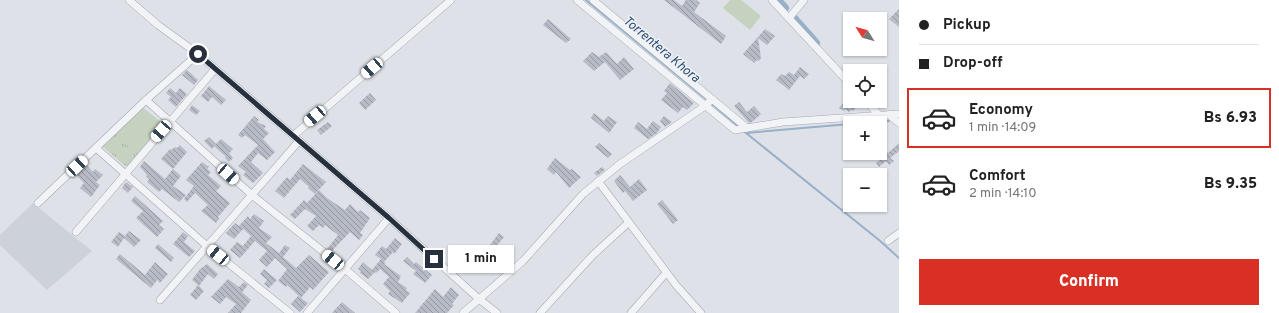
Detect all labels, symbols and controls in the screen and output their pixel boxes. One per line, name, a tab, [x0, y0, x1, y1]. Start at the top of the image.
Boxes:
north arrow	[843, 12, 887, 56]
map controls	[843, 12, 887, 212]
water label: Torrentera Khora	[619, 13, 703, 87]
text: Pickup	[943, 16, 991, 35]
route start	[189, 45, 207, 63]
text: Drop-off	[943, 54, 1003, 73]
car	[359, 56, 385, 80]
button: locate	[843, 64, 887, 108]
icon: car	[921, 100, 957, 136]
text: Economy	[969, 101, 1033, 120]
car	[302, 104, 328, 128]
text: Bs 6.93	[1204, 109, 1257, 128]
button: +	[843, 116, 887, 160]
car	[149, 118, 173, 144]
text: 1 min · 14:09	[969, 120, 1036, 136]
car	[64, 153, 90, 179]
car	[215, 162, 241, 186]
icon: car	[921, 166, 957, 202]
text: Comfort	[969, 167, 1026, 186]
button: −	[843, 168, 887, 212]
text: Bs 9.35	[1204, 175, 1257, 194]
text: 2 min · 14:10	[969, 186, 1037, 202]
car	[205, 243, 231, 267]
callout: 1 min	[448, 245, 514, 273]
car	[320, 248, 346, 272]
route end	[425, 250, 443, 268]
text: 1 min	[465, 251, 497, 267]
button: Confirm	[919, 259, 1259, 305]

